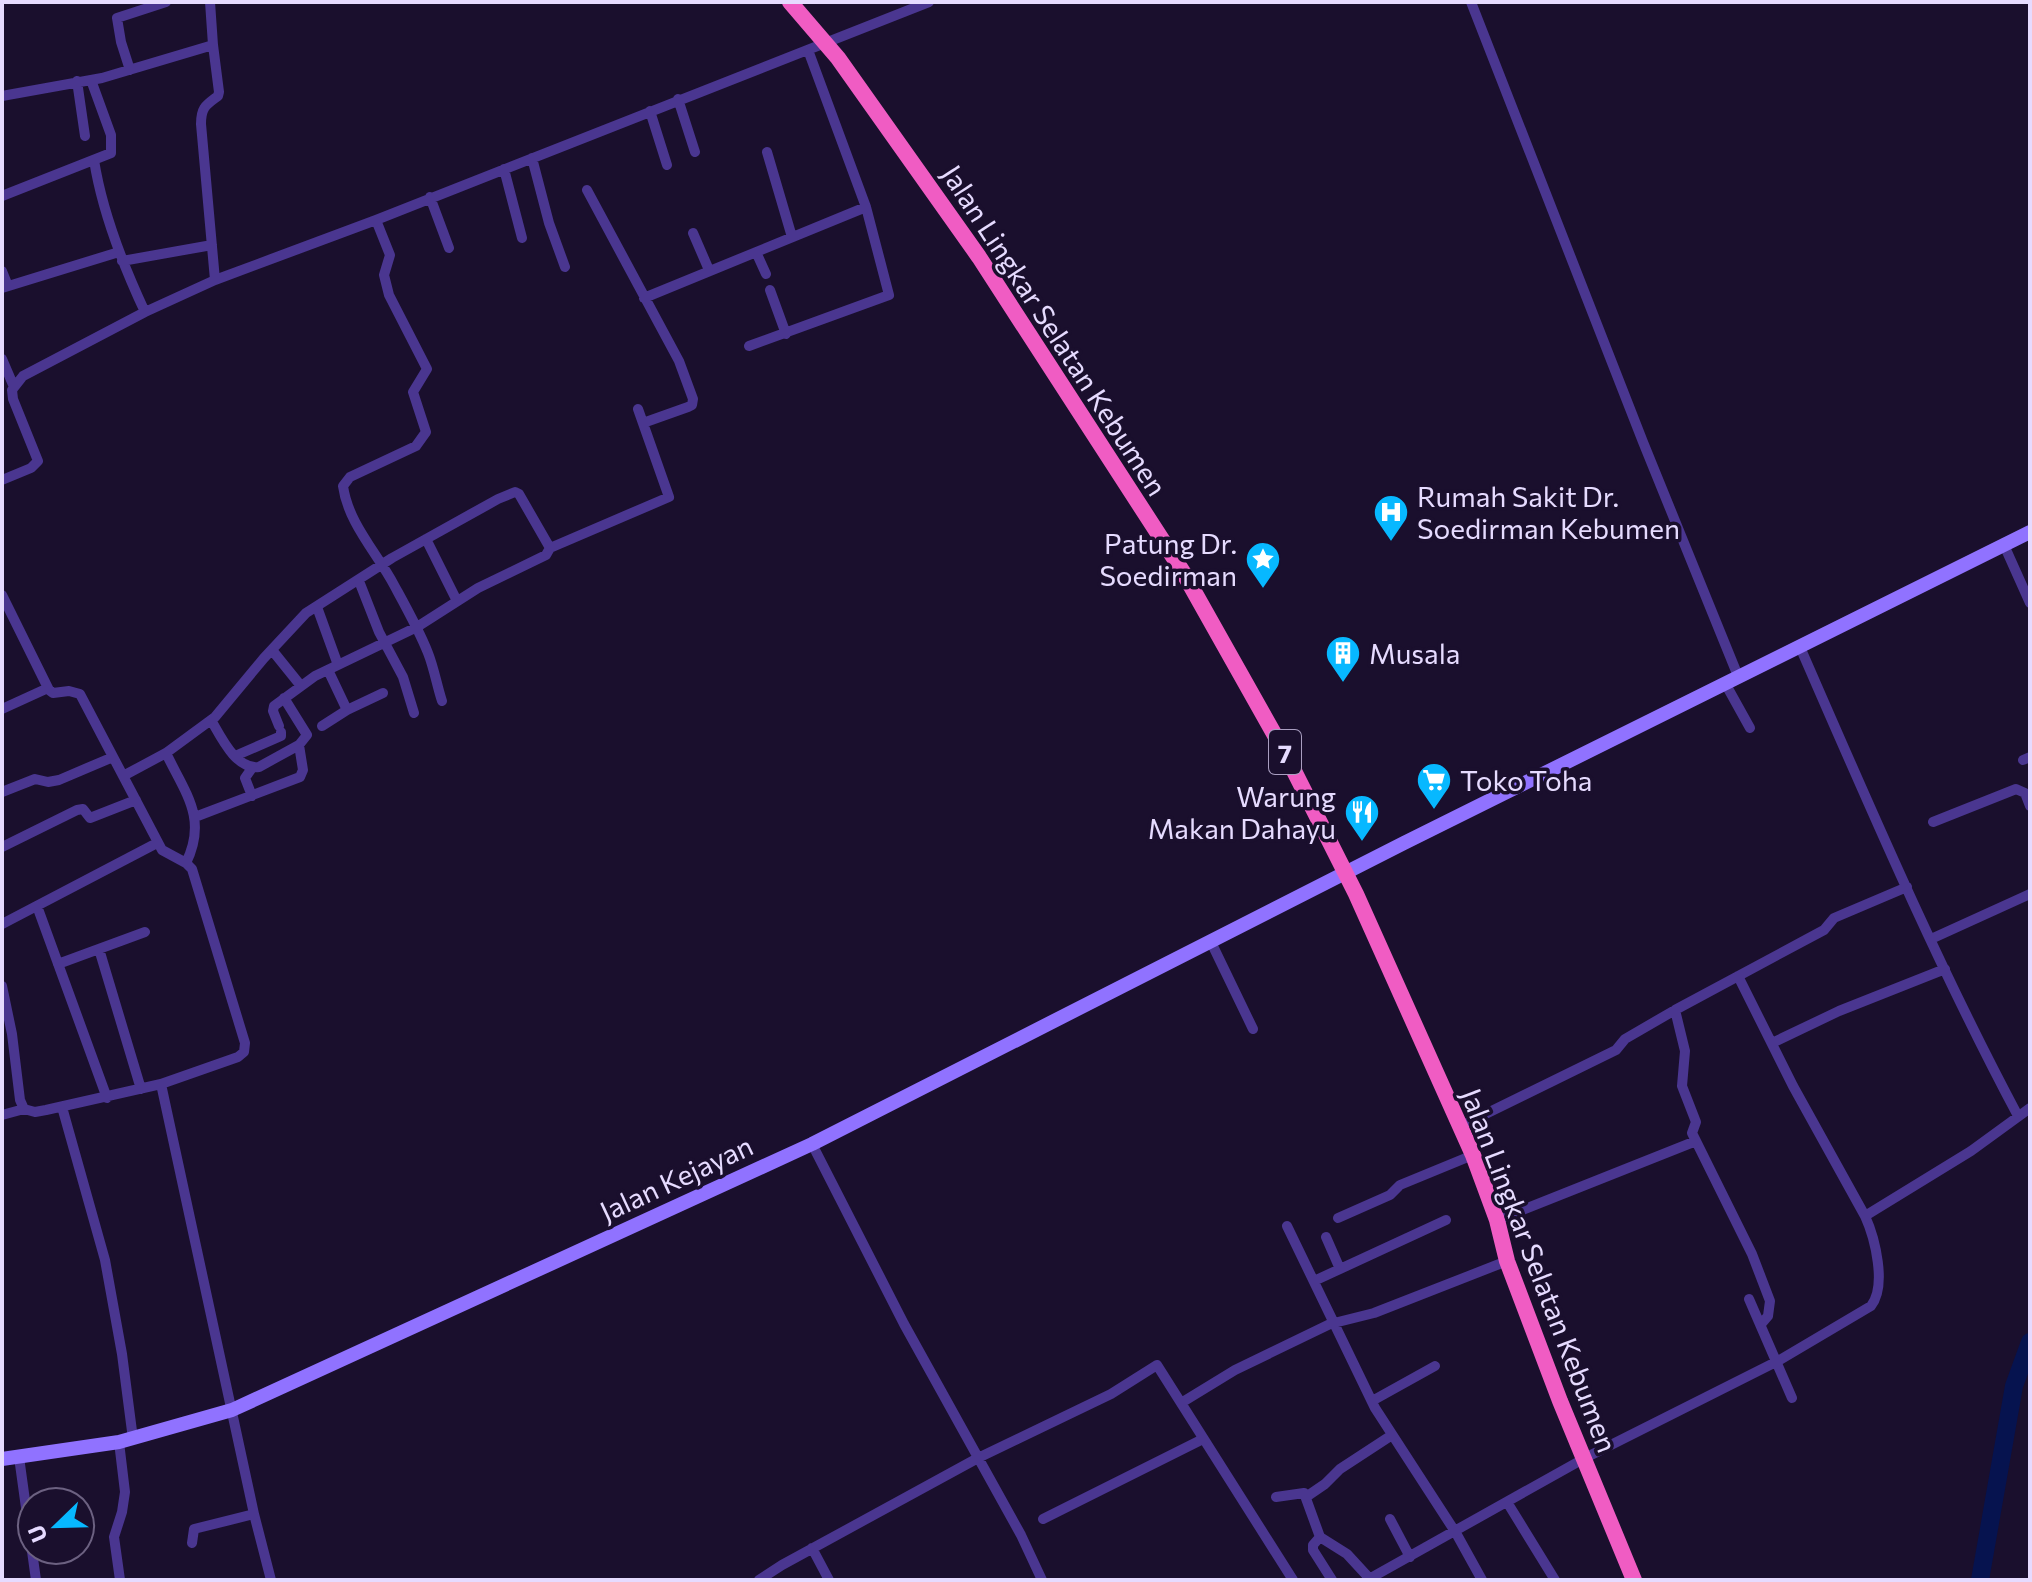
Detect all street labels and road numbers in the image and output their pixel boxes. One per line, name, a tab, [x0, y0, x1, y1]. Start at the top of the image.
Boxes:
street label: Jalan Lingkar Selatan Kebumen	[935, 158, 1175, 502]
road number: 7	[1269, 730, 1301, 774]
street label: Jalan Lingkar Selatan Kebumen	[1455, 1083, 1625, 1457]
street label: Jalan Kejayan	[594, 1128, 758, 1228]

